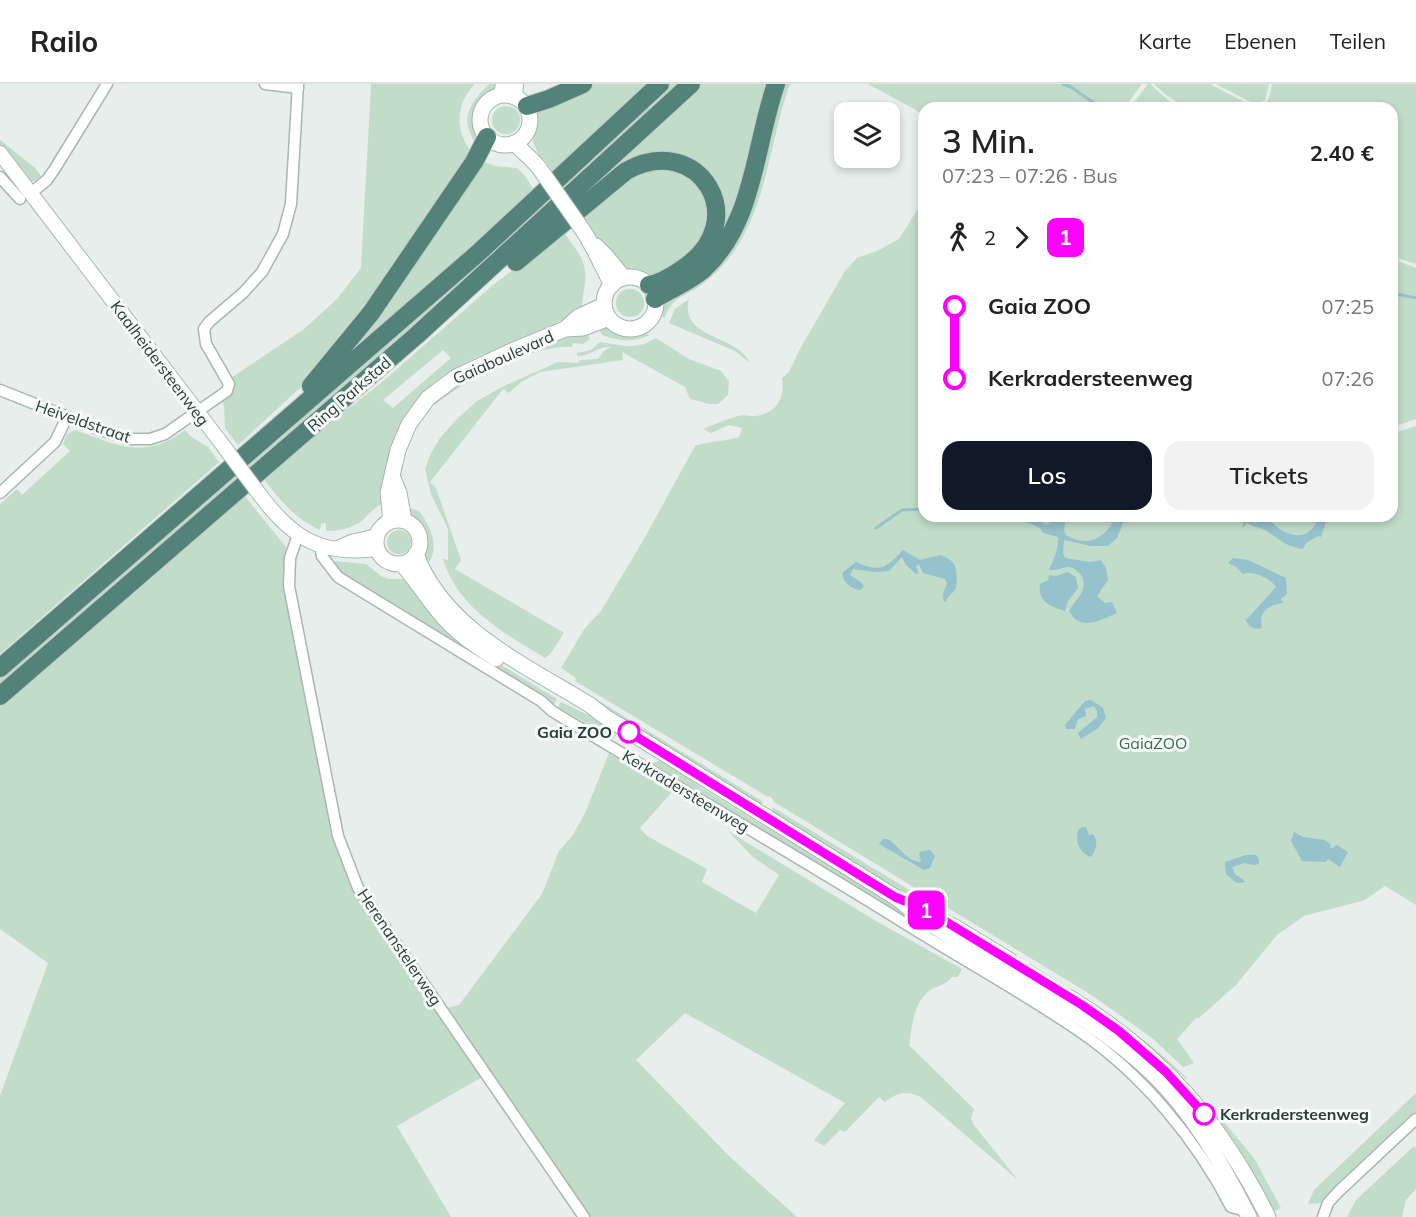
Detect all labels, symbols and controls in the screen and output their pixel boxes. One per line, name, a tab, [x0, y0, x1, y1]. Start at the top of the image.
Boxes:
text: Railo	[30, 24, 98, 59]
text: Karte	[1139, 28, 1191, 54]
text: Ebenen	[1224, 28, 1297, 54]
text: Teilen	[1330, 28, 1386, 54]
map controls	[834, 102, 900, 168]
button: layers	[834, 102, 900, 168]
text: 3 Min.	[942, 120, 1035, 161]
text: 2.40 €	[1310, 139, 1374, 167]
text: 07:23 – 07:26 · Bus	[942, 163, 1118, 188]
icon: walk	[942, 221, 975, 254]
icon: forward	[1005, 221, 1038, 254]
text: 1	[1059, 224, 1072, 250]
text: 2	[984, 225, 996, 250]
text: Gaia ZOO	[988, 292, 1091, 320]
text: 07:25	[1321, 294, 1374, 319]
street label: Kaalheidersteenweg	[106, 297, 214, 429]
street label: Gaiaboulevard	[449, 326, 557, 388]
street label: Ring Parkstad	[303, 352, 395, 436]
text: Kerkradersteenweg	[988, 364, 1193, 392]
text: 07:26	[1321, 366, 1374, 391]
street label: Heiveldstraat	[33, 395, 134, 447]
button: Los	[942, 441, 1152, 510]
button: Tickets	[1164, 441, 1374, 510]
marker: Gaia ZOO	[618, 721, 640, 743]
place label: Gaia ZOO	[537, 722, 612, 742]
park label: GaiaZOO	[1119, 733, 1187, 753]
street label: Kerkradersteenweg	[619, 745, 753, 837]
street label: Herenanstelerweg	[353, 885, 447, 1009]
line badge: 1	[906, 890, 946, 930]
text: 1	[920, 897, 932, 923]
marker: Kerkradersteenweg	[1193, 1103, 1215, 1125]
place label: Kerkradersteenweg	[1220, 1104, 1369, 1124]

